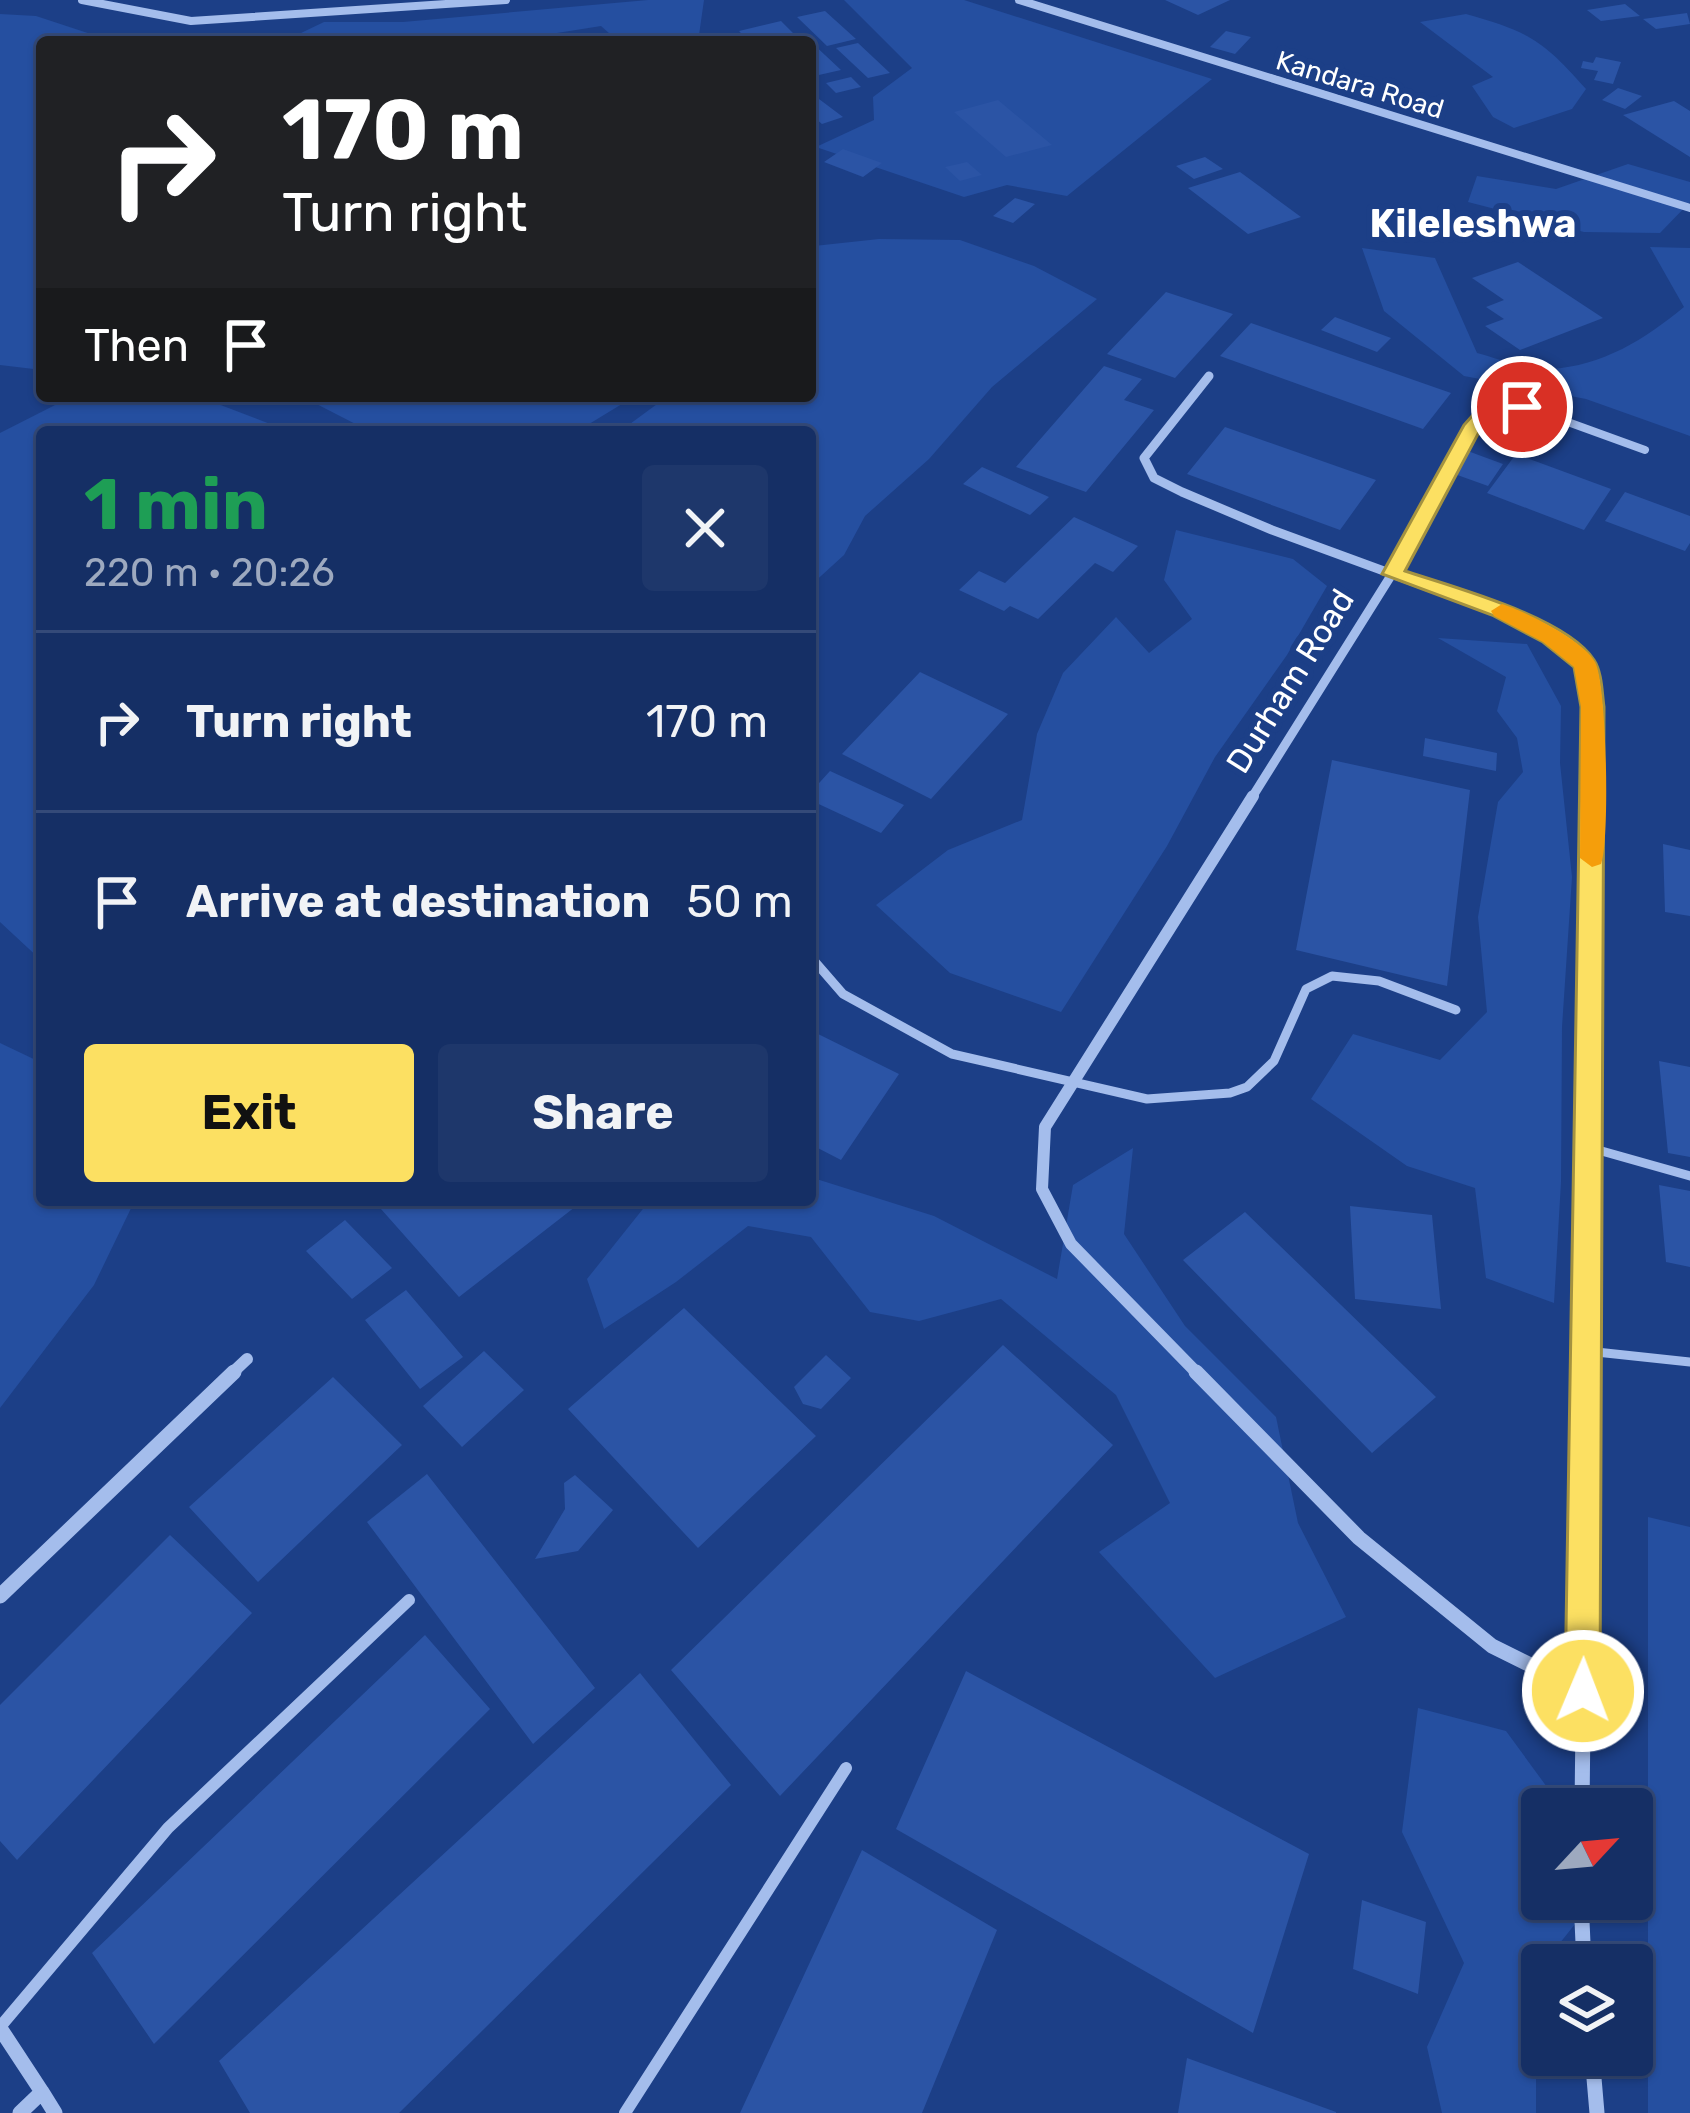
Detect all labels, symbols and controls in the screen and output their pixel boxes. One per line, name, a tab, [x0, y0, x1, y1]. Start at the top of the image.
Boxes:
street label: Kandara Road	[1272, 44, 1448, 126]
text: 170 m	[282, 80, 524, 180]
icon: right	[84, 84, 240, 240]
text: Turn right	[282, 181, 527, 245]
district label: Kileleshwa	[1369, 201, 1577, 247]
icon: arrive	[213, 312, 279, 378]
text: Then	[84, 319, 189, 372]
pin	[1471, 356, 1573, 458]
icon: arrive	[1489, 374, 1555, 440]
text: 1 min	[84, 462, 268, 547]
button: close	[642, 465, 768, 591]
text: 220 m · 20:26	[84, 550, 335, 596]
street label: Durham Road	[1218, 582, 1362, 780]
icon: right	[84, 689, 150, 755]
text: Turn right	[186, 695, 412, 748]
text: 170 m	[646, 695, 768, 748]
icon: arrive	[84, 869, 150, 935]
text: Arrive at destination	[186, 875, 651, 928]
text: 50 m	[687, 875, 793, 928]
button: Exit	[84, 1044, 414, 1182]
button: Share	[438, 1044, 768, 1182]
position arrow	[1520, 1628, 1646, 1754]
north arrow	[1521, 1788, 1653, 1920]
map controls	[1521, 1788, 1653, 2076]
button: layers	[1521, 1944, 1653, 2076]

